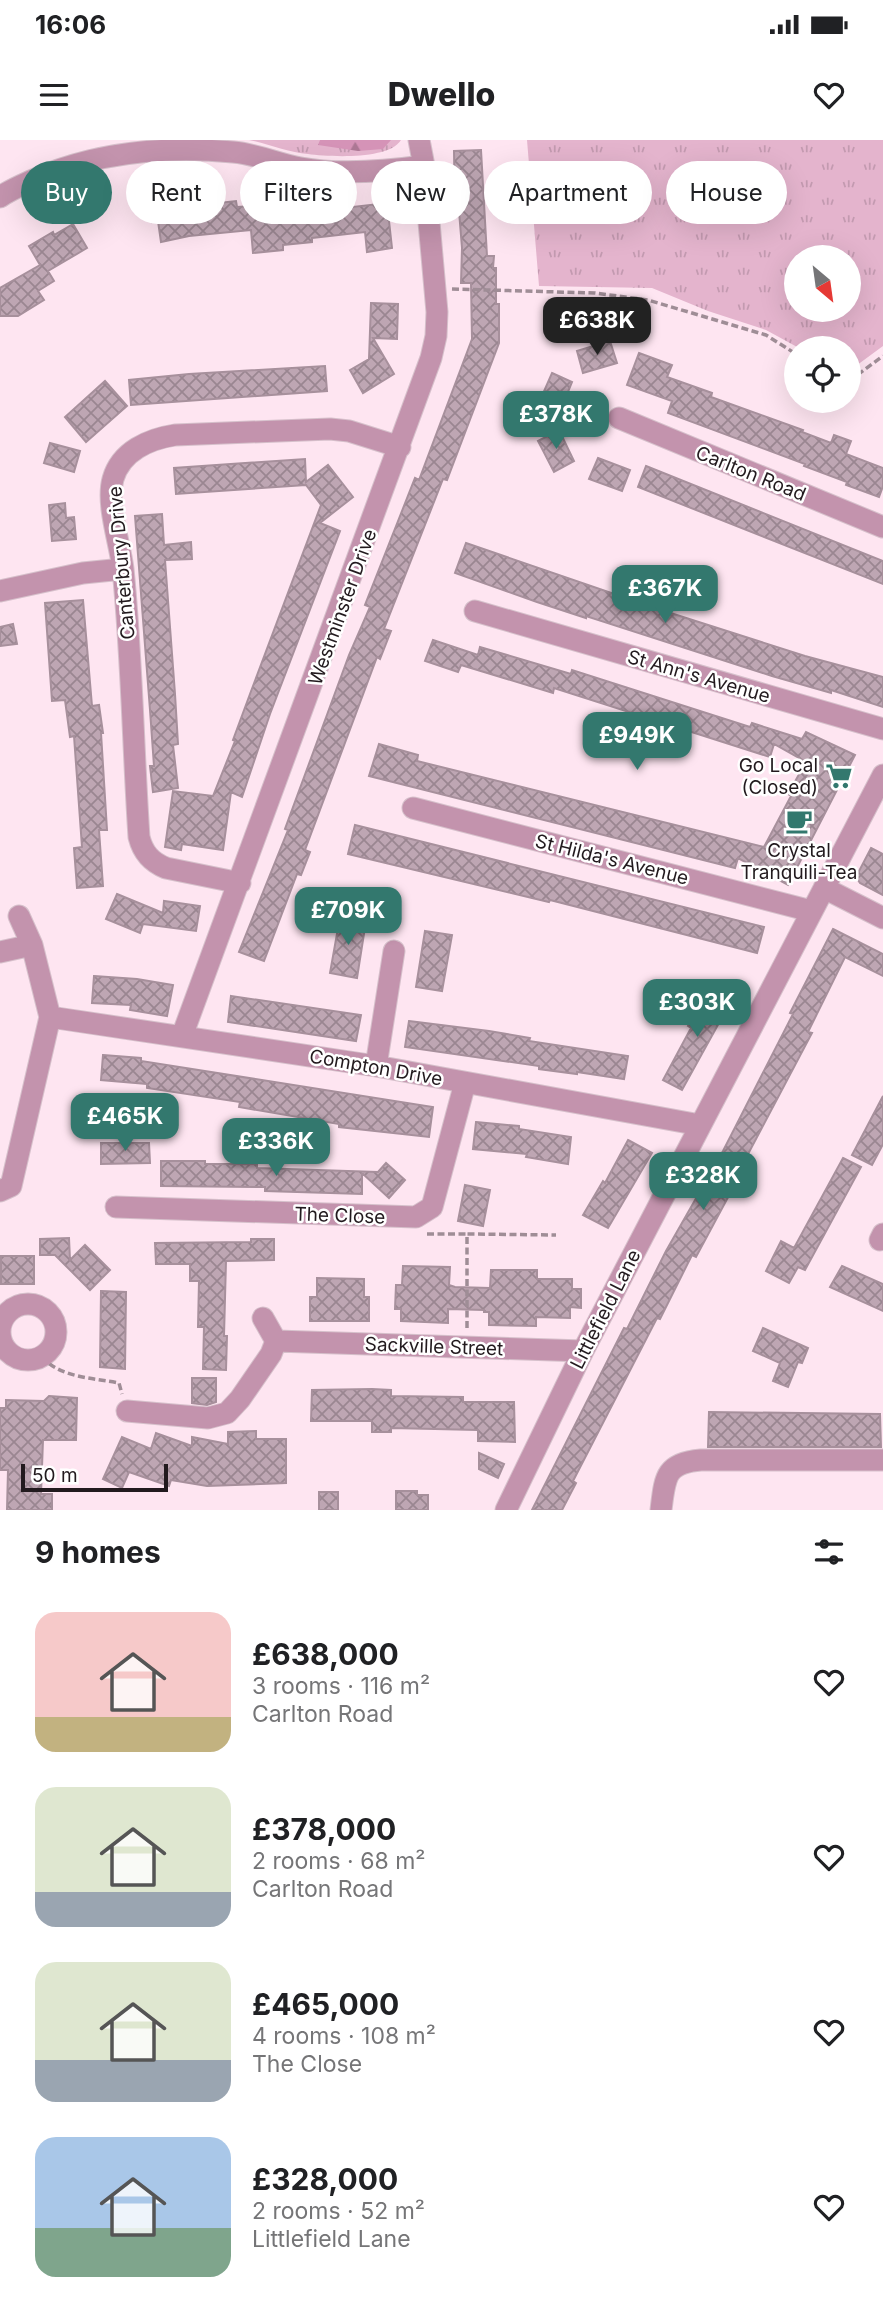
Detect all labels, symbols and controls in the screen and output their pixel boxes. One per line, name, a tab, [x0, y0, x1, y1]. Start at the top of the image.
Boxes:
text: 16:06	[35, 9, 106, 40]
text: Dwello	[388, 75, 495, 114]
icon: menu	[35, 76, 73, 114]
icon: heart	[810, 76, 848, 114]
chip: Buy	[21, 161, 112, 224]
chip: Rent	[126, 161, 226, 224]
chip: Filters	[240, 161, 357, 224]
chip: New	[371, 161, 470, 224]
chip: Apartment	[484, 161, 652, 224]
chip: House	[666, 161, 787, 224]
north arrow	[784, 245, 861, 322]
map controls	[784, 245, 861, 413]
pin: £638K	[548, 298, 646, 357]
text: £638K	[559, 306, 635, 334]
button: locate	[784, 336, 861, 413]
pin: £378K	[507, 392, 605, 451]
text: £378K	[519, 400, 593, 428]
street label: Carlton Road	[692, 441, 809, 506]
street label: Canterbury Drive	[103, 485, 140, 641]
street label: Westminster Drive	[304, 526, 381, 688]
pin: £367K	[616, 566, 714, 625]
text: £367K	[628, 574, 702, 602]
street label: St Ann's Avenue	[625, 645, 773, 708]
pin: £949K	[588, 712, 686, 772]
text: £949K	[599, 721, 675, 749]
place label: Go Local (Closed)	[739, 754, 818, 799]
supermarket icon: Go Local (Closed)	[824, 761, 854, 791]
cafe icon: Crystal Tranquili-Tea	[784, 806, 814, 836]
street label: St Hilda's Avenue	[533, 829, 691, 890]
place label: Crystal Tranquili-Tea	[741, 839, 857, 884]
pin: £709K	[299, 888, 397, 947]
text: £709K	[311, 896, 385, 924]
pin: £303K	[648, 979, 746, 1039]
text: £303K	[659, 988, 735, 1016]
street label: Compton Drive	[308, 1044, 444, 1091]
pin: £465K	[76, 1094, 174, 1153]
text: £465K	[87, 1102, 163, 1130]
pin: £336K	[227, 1118, 325, 1178]
text: £336K	[238, 1127, 314, 1155]
pin: £328K	[654, 1152, 752, 1212]
text: £328K	[665, 1161, 741, 1189]
street label: The Close	[294, 1202, 386, 1229]
street label: Littlefield Lane	[565, 1246, 645, 1373]
street label: Sackville Street	[364, 1333, 504, 1360]
scale bar	[21, 1461, 168, 1493]
text: 50 m	[32, 1464, 78, 1487]
icon: filters	[810, 1533, 848, 1571]
text: 9 homes	[35, 1534, 161, 1570]
text: £638,000	[252, 1636, 399, 1672]
icon: home	[91, 1640, 175, 1724]
icon: heart	[810, 1663, 848, 1701]
text: 3 rooms · 116 m²	[252, 1672, 430, 1700]
text: Carlton Road	[252, 1700, 393, 1728]
text: £378,000	[252, 1811, 396, 1847]
icon: home	[91, 1815, 175, 1899]
icon: heart	[810, 1838, 848, 1876]
text: 2 rooms · 68 m²	[252, 1847, 425, 1875]
text: Carlton Road	[252, 1875, 393, 1903]
text: £465,000	[252, 1986, 399, 2022]
icon: home	[91, 1990, 175, 2074]
icon: heart	[810, 2013, 848, 2051]
text: 4 rooms · 108 m²	[252, 2022, 436, 2050]
text: The Close	[252, 2050, 362, 2078]
text: £328,000	[252, 2161, 398, 2197]
icon: home	[91, 2165, 175, 2249]
icon: heart	[810, 2188, 848, 2226]
text: 2 rooms · 52 m²	[252, 2197, 425, 2225]
text: Littlefield Lane	[252, 2225, 411, 2253]

